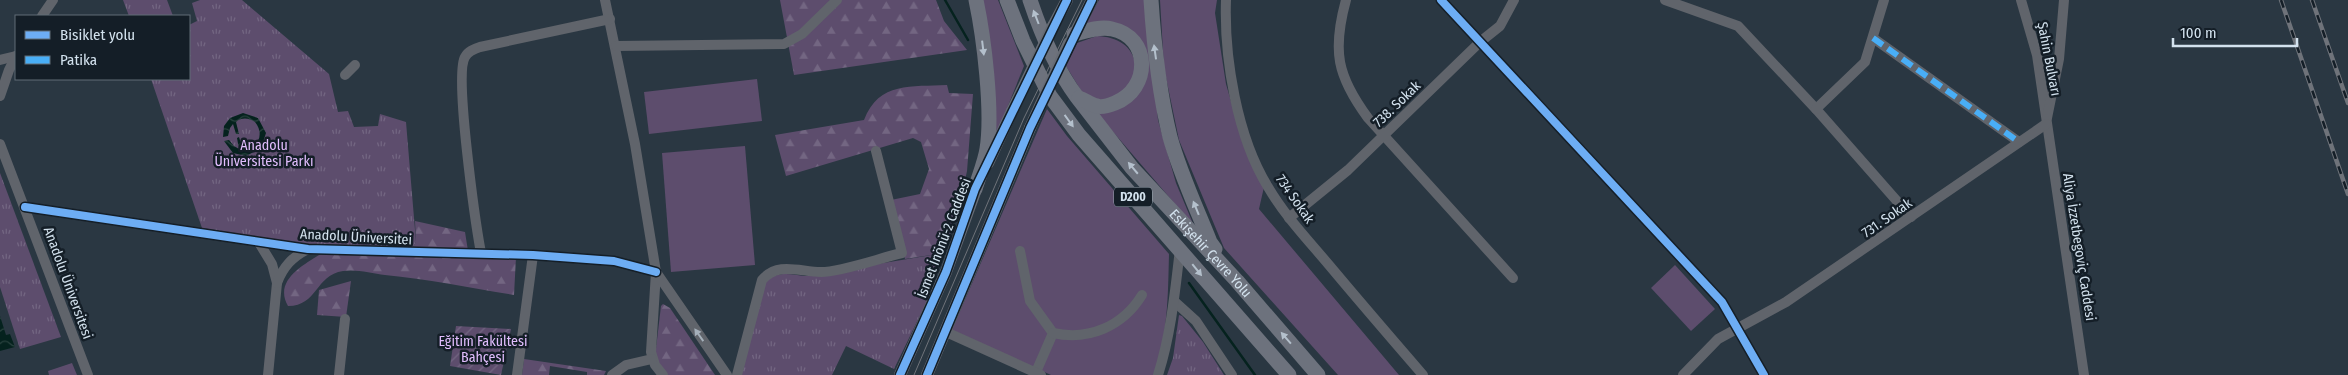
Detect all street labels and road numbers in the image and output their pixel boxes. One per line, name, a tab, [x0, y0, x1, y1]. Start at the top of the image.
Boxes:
street label: Şahin Bulvarı	[2033, 20, 2065, 98]
street label: 738. Sokak	[1370, 77, 1425, 131]
street label: 734 Sokak	[1272, 171, 1318, 227]
street label: Aliya İzzetbegoviç Caddesi	[2059, 172, 2099, 322]
street label: İsmet İnönü-2 Caddesi	[913, 176, 975, 300]
road number: D200	[1114, 188, 1152, 206]
street label: 731. Sokak	[1859, 194, 1916, 241]
street label: Eskişehir Çevre Yolu	[1166, 205, 1256, 301]
street label: Anadolu Üniversitesi	[40, 224, 97, 341]
street label: Anadolu Üniversitei	[300, 225, 412, 248]

